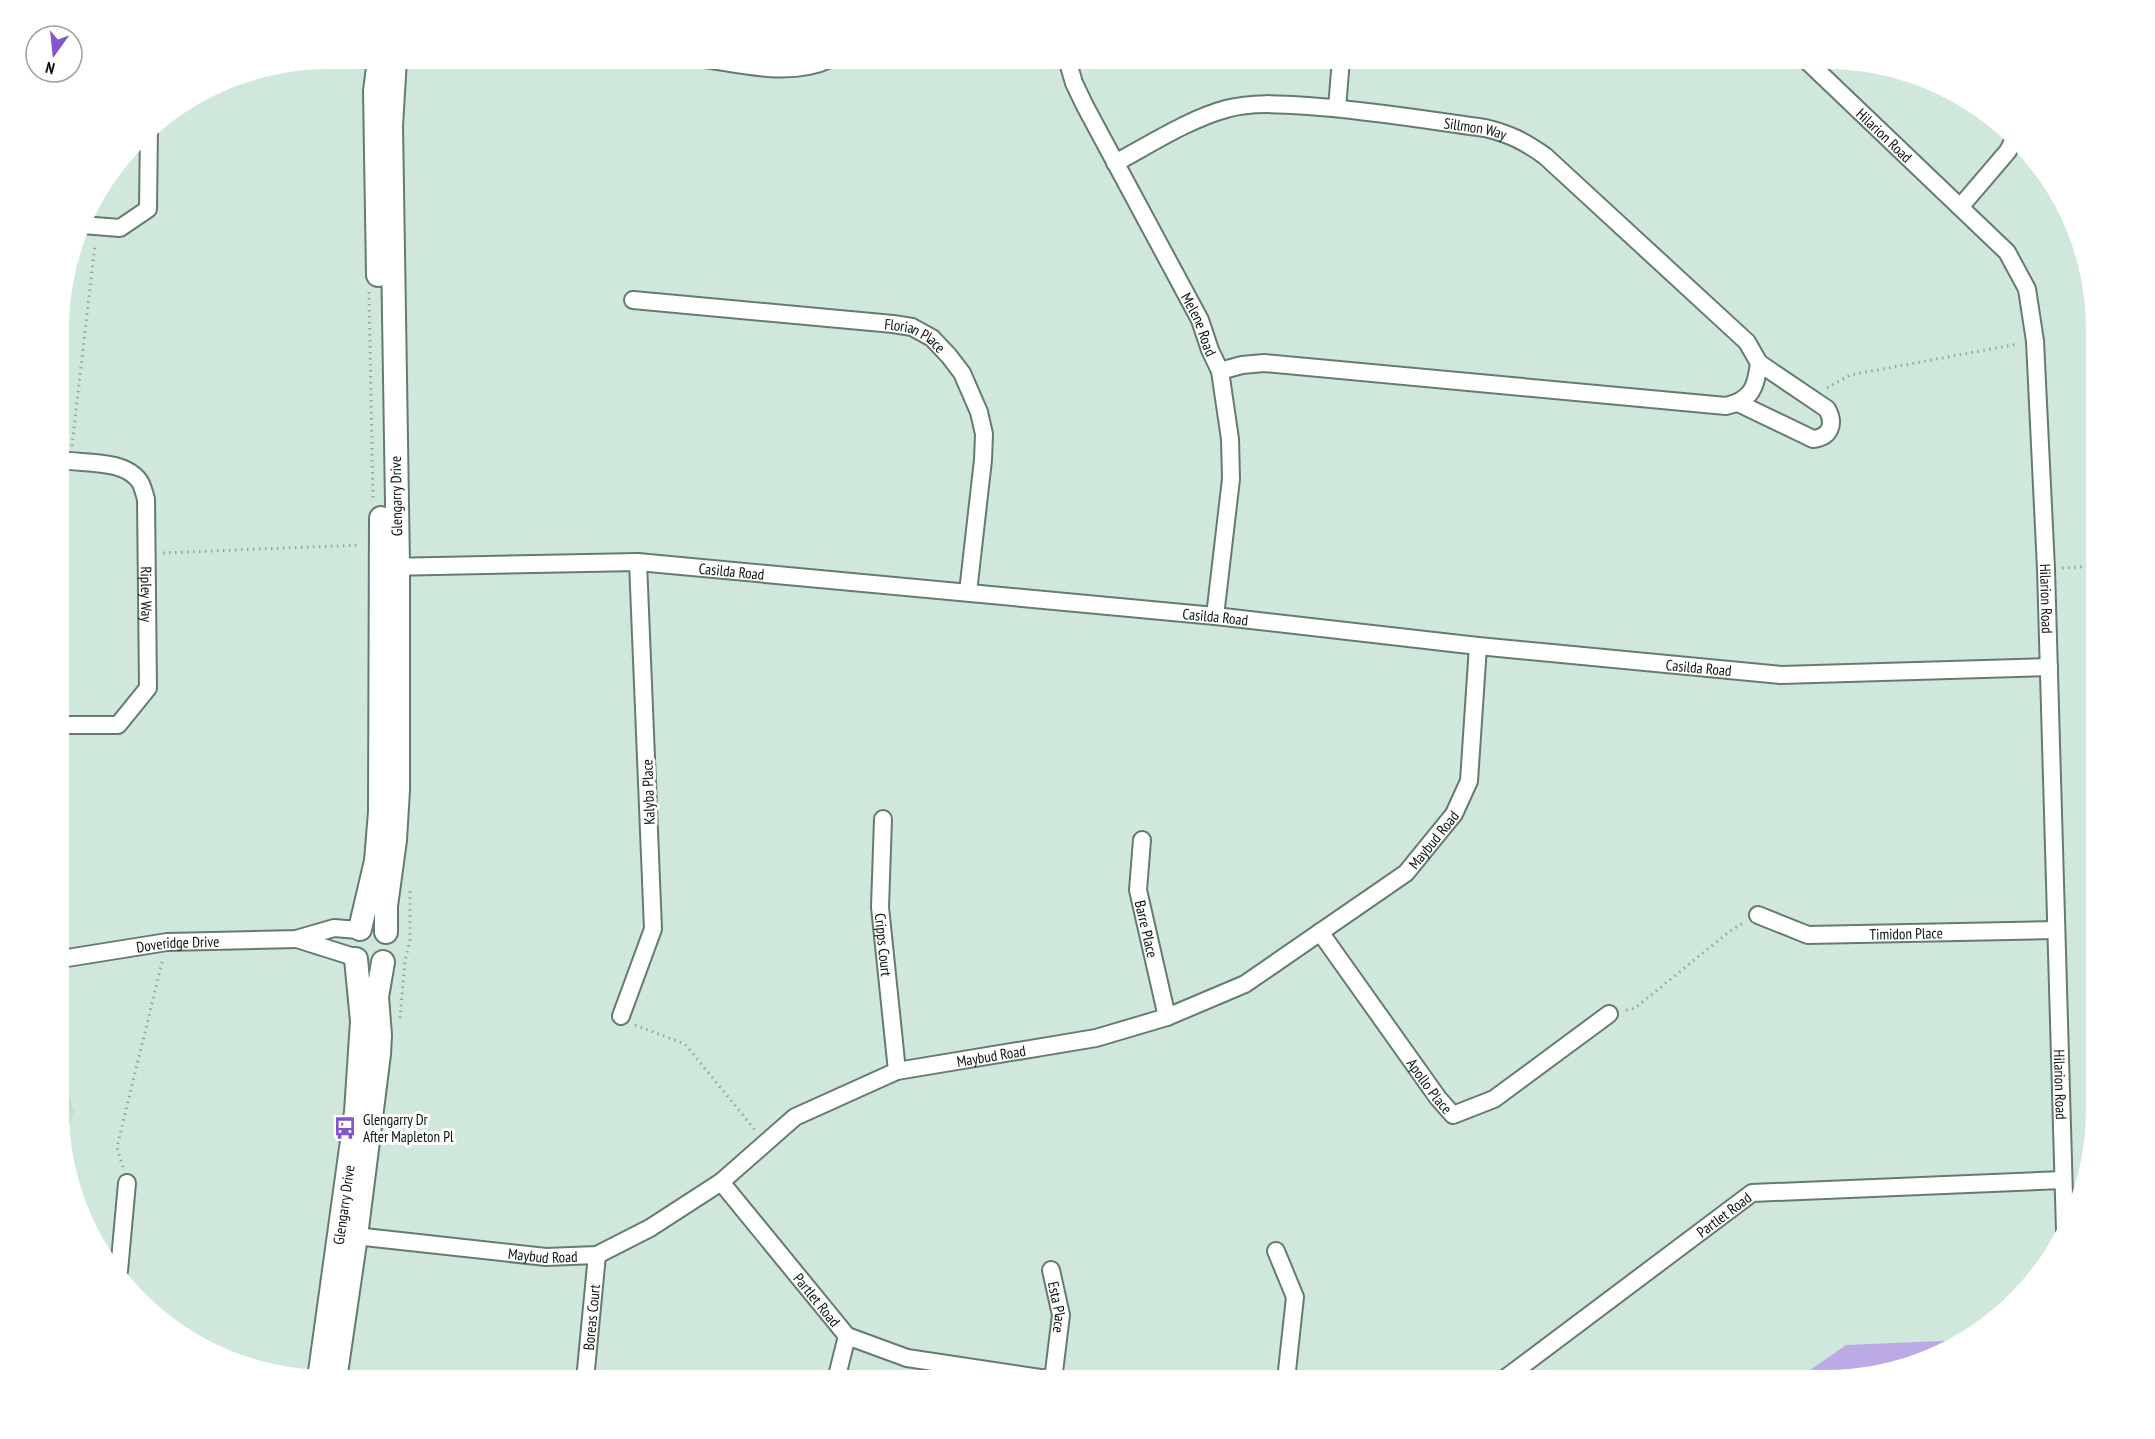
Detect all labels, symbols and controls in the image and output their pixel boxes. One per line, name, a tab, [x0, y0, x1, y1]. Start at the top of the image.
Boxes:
north arrow	[24, 24, 84, 84]
text: N	[43, 58, 57, 79]
street label: Hilarion Road	[1853, 104, 1916, 166]
street label: Sillmon Way	[1443, 113, 1510, 143]
street label: Melene Road	[1177, 289, 1221, 359]
street label: Florian Place	[884, 314, 950, 356]
street label: Glengarry Drive	[386, 456, 406, 536]
street label: Casilda Road	[698, 558, 765, 583]
street label: Hilarion Road	[2036, 563, 2057, 634]
street label: Ripley Way	[137, 566, 157, 623]
street label: Casilda Road	[1182, 604, 1249, 629]
street label: Casilda Road	[1665, 655, 1732, 680]
street label: Kalyba Place	[637, 759, 659, 825]
street label: Maybud Road	[1404, 806, 1463, 872]
street label: Barre Place	[1131, 898, 1163, 959]
street label: Cripps Court	[871, 912, 897, 977]
street label: Timidon Place	[1869, 923, 1943, 943]
street label: Doveridge Drive	[135, 931, 220, 956]
street label: Maybud Road	[955, 1040, 1027, 1070]
street label: Hilarion Road	[2050, 1049, 2071, 1120]
street label: Apollo Place	[1403, 1054, 1457, 1117]
place label: Glengarry Dr After Mapleton Pl	[363, 1110, 454, 1146]
bus stop icon: Glengarry Dr After Mapleton Pl	[332, 1115, 358, 1141]
street label: Glengarry Drive	[328, 1164, 358, 1246]
street label: Partlet Road	[1693, 1188, 1755, 1241]
street label: Maybud Road	[507, 1243, 578, 1267]
street label: Partlet Road	[790, 1269, 845, 1330]
street label: Esta Place	[1044, 1279, 1071, 1334]
street label: Boreas Court	[578, 1283, 604, 1351]

